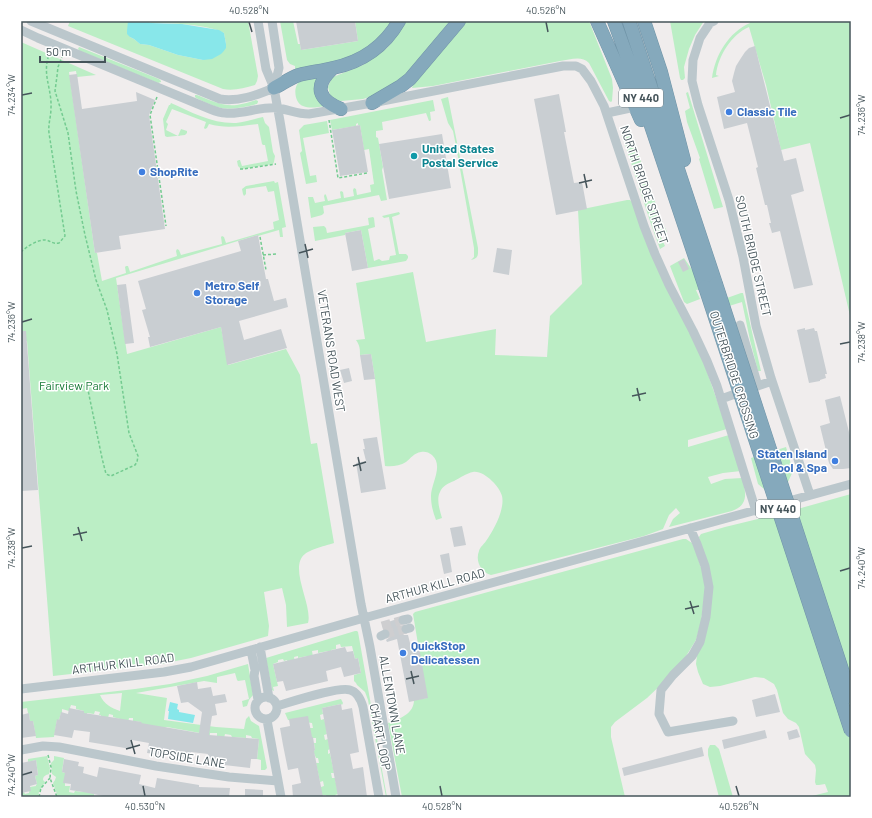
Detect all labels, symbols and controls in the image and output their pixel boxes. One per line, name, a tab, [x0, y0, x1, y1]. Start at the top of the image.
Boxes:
text: 40.528°N	[229, 4, 269, 16]
text: 40.526°N	[526, 4, 566, 16]
scale bar	[40, 38, 105, 64]
text: 50 m	[46, 44, 71, 58]
text: 74.234°W	[5, 74, 17, 116]
road number: NY 440	[619, 89, 663, 107]
text: 74.236°W	[855, 94, 867, 136]
place label: Classic Tile	[737, 104, 797, 118]
marker: Classic Tile	[724, 107, 734, 117]
street label: NORTH BRIDGE STREET	[618, 123, 672, 246]
place label: United States Postal Service	[422, 141, 499, 169]
marker: United States Postal Service	[409, 151, 419, 161]
place label: ShopRite	[150, 164, 199, 178]
marker: ShopRite	[137, 167, 147, 177]
street label: SOUTH BRIDGE STREET	[733, 194, 775, 318]
place label: Metro Self Storage	[205, 278, 260, 306]
marker: Metro Self Storage	[192, 288, 202, 298]
street label: VETERANS ROAD WEST	[315, 289, 349, 413]
text: 74.236°W	[5, 301, 17, 343]
street label: OUTERBRIDGE CROSSING	[708, 309, 762, 440]
text: 74.238°W	[855, 321, 867, 363]
park label: Fairview Park	[39, 378, 109, 392]
place label: Staten Island Pool & Spa	[757, 446, 827, 474]
marker: Staten Island Pool & Spa	[830, 456, 840, 466]
road number: NY 440	[756, 500, 800, 518]
text: 74.238°W	[5, 527, 17, 569]
text: 74.240°W	[855, 547, 867, 589]
street label: ARTHUR KILL ROAD	[383, 565, 486, 605]
place label: QuickStop Delicatessen	[411, 638, 480, 666]
marker: QuickStop Delicatessen	[398, 648, 408, 658]
street label: ARTHUR KILL ROAD	[71, 650, 175, 676]
street label: ALLENTOWN LANE	[377, 654, 409, 756]
street label: CHART LOOP	[368, 702, 394, 771]
street label: TOPSIDE LANE	[148, 744, 227, 770]
text: 74.240°W	[5, 754, 17, 796]
text: 40.530°N	[125, 800, 165, 812]
text: 40.528°N	[422, 800, 462, 812]
text: 40.526°N	[719, 800, 759, 812]

